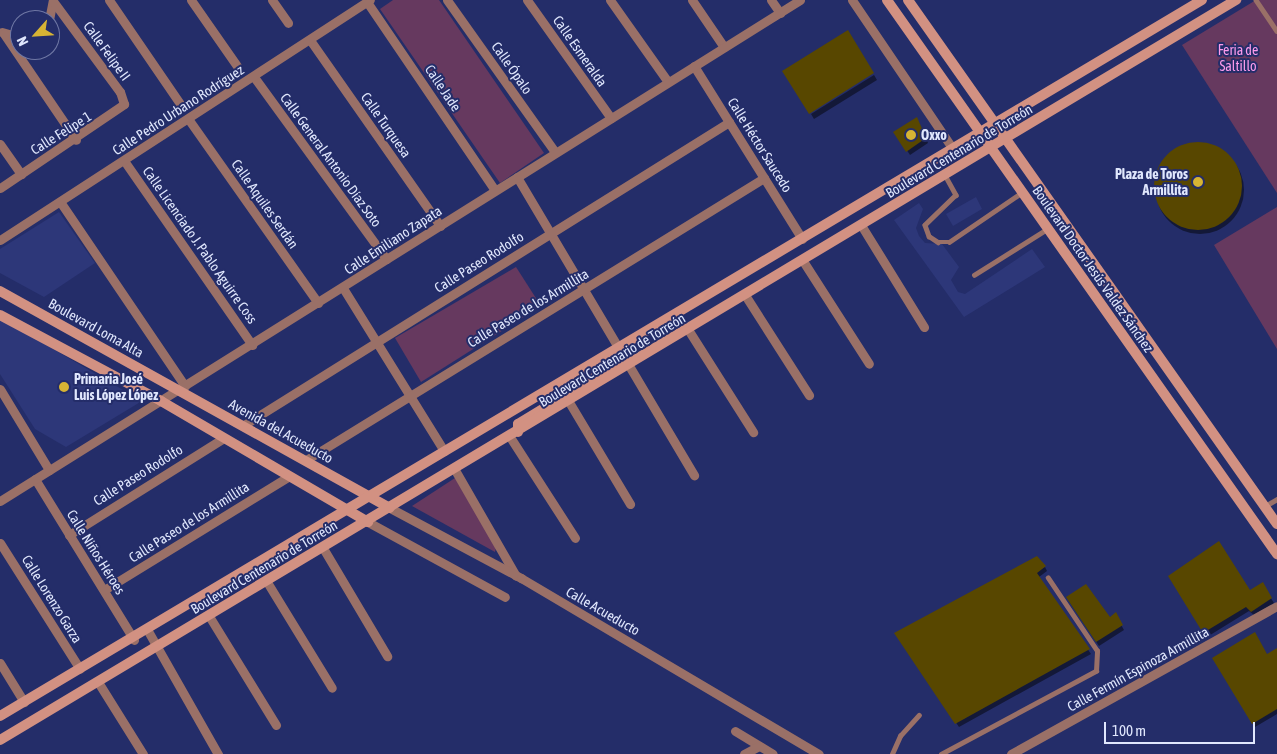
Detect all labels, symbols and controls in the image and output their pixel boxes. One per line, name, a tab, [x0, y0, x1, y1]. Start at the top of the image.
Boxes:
north arrow	[10, 10, 60, 60]
street label: Calle Esmeralda	[549, 12, 611, 90]
street label: Calle Felipe II	[80, 18, 134, 84]
text: N	[13, 34, 31, 48]
street label: Calle Ópalo	[488, 39, 536, 97]
park label: Feria de Saltillo	[1218, 42, 1258, 74]
street label: Calle Pedro Urbano Rodríguez	[109, 61, 247, 159]
street label: Calle Jade	[421, 62, 465, 114]
street label: Calle Turquesa	[357, 89, 415, 161]
street label: Calle General Antonio Díaz Soto	[277, 90, 385, 230]
street label: Calle Héctor Saucedo	[724, 95, 796, 195]
street label: Boulevard Centenario de Torreón	[883, 101, 1035, 201]
street label: Calle Felipe 1	[28, 108, 94, 158]
place label: Oxxo	[921, 127, 947, 143]
marker: Oxxo	[905, 129, 917, 141]
street label: Calle Aquiles Serdán	[228, 156, 302, 252]
street label: Calle Licenciado J. Pablo Aguirre Coss	[139, 163, 261, 327]
place label: Plaza de Toros Armillita	[1115, 166, 1188, 198]
marker: Plaza de Toros Armillita	[1192, 176, 1204, 188]
street label: Boulevard Doctor Jesús Valdez Sánchez	[1029, 183, 1157, 355]
street label: Calle Emiliano Zapata	[341, 202, 445, 278]
street label: Calle Paseo Rodolfo	[431, 228, 527, 296]
street label: Calle Paseo de los Armillita	[464, 265, 592, 351]
street label: Boulevard Loma Alta	[45, 295, 147, 361]
street label: Boulevard Centenario de Torreón	[536, 310, 688, 410]
place label: Primaria José Luis López López	[74, 371, 158, 404]
marker: Primaria José Luis López López	[58, 381, 70, 393]
street label: Avenida del Acueducto	[226, 395, 336, 467]
street label: Calle Paseo Rodolfo	[90, 441, 186, 509]
street label: Calle Paseo de los Armillita	[126, 478, 252, 566]
street label: Calle Niños Héroes	[63, 507, 129, 597]
street label: Boulevard Centenario de Torreón	[188, 517, 340, 617]
street label: Calle Lorenzo Garza	[18, 552, 86, 646]
street label: Calle Acueducto	[563, 583, 643, 639]
street label: Calle Fermín Espinoza Armillita	[1064, 623, 1212, 715]
scale bar	[1107, 712, 1258, 744]
text: 100 m	[1112, 722, 1146, 739]

